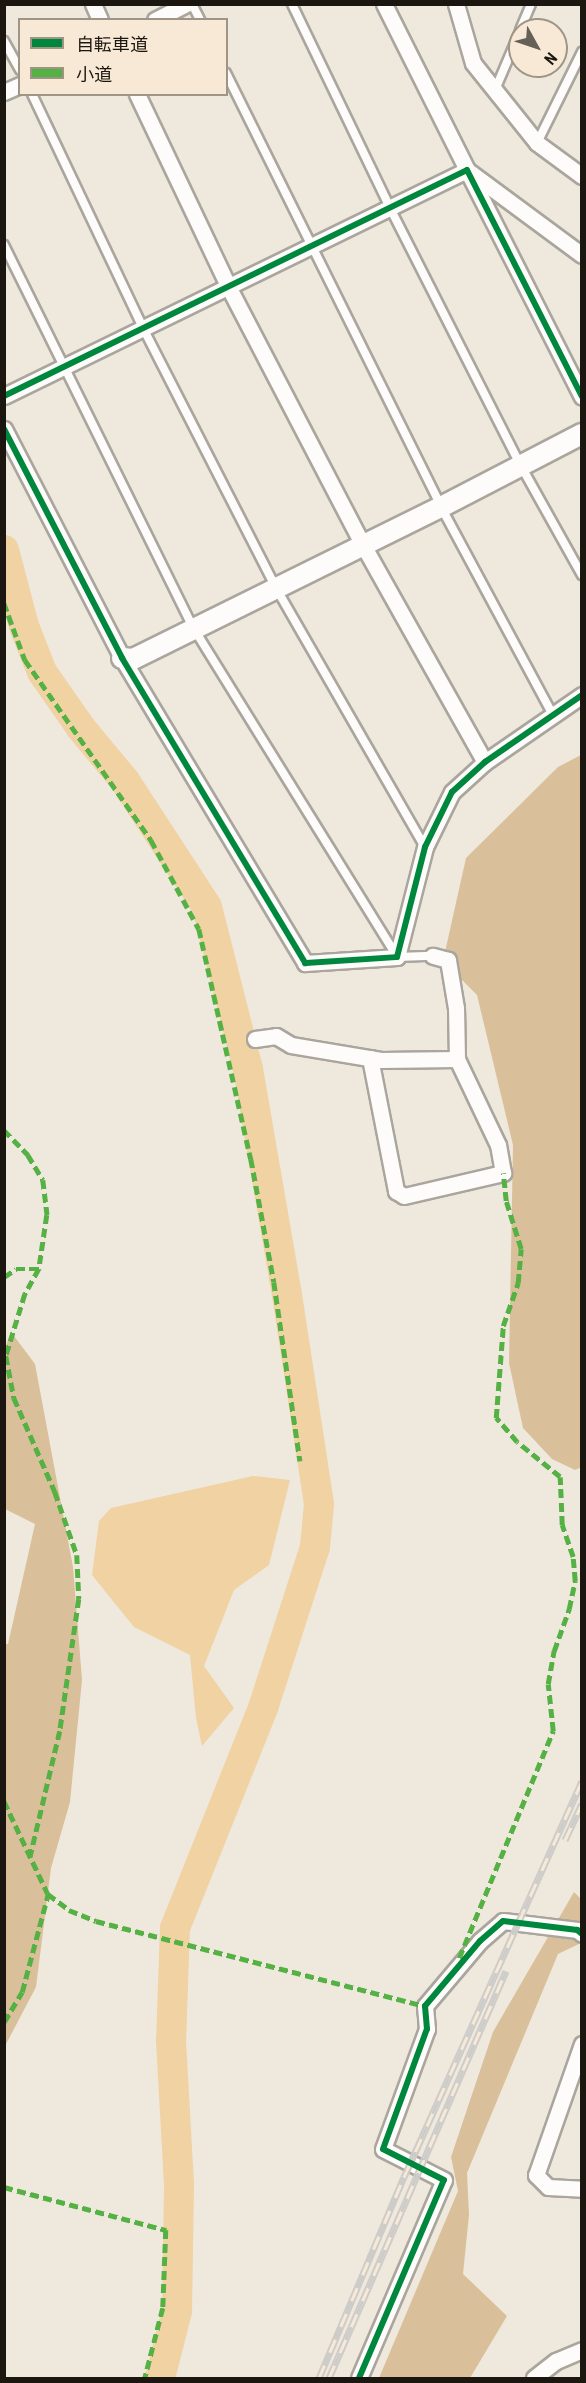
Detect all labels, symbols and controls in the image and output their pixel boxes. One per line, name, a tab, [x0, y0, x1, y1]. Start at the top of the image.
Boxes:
legend	[18, 18, 228, 96]
north arrow	[508, 18, 568, 78]
text: 自転車道	[76, 34, 148, 55]
text: N	[540, 49, 561, 68]
text: 小道	[76, 64, 112, 85]

